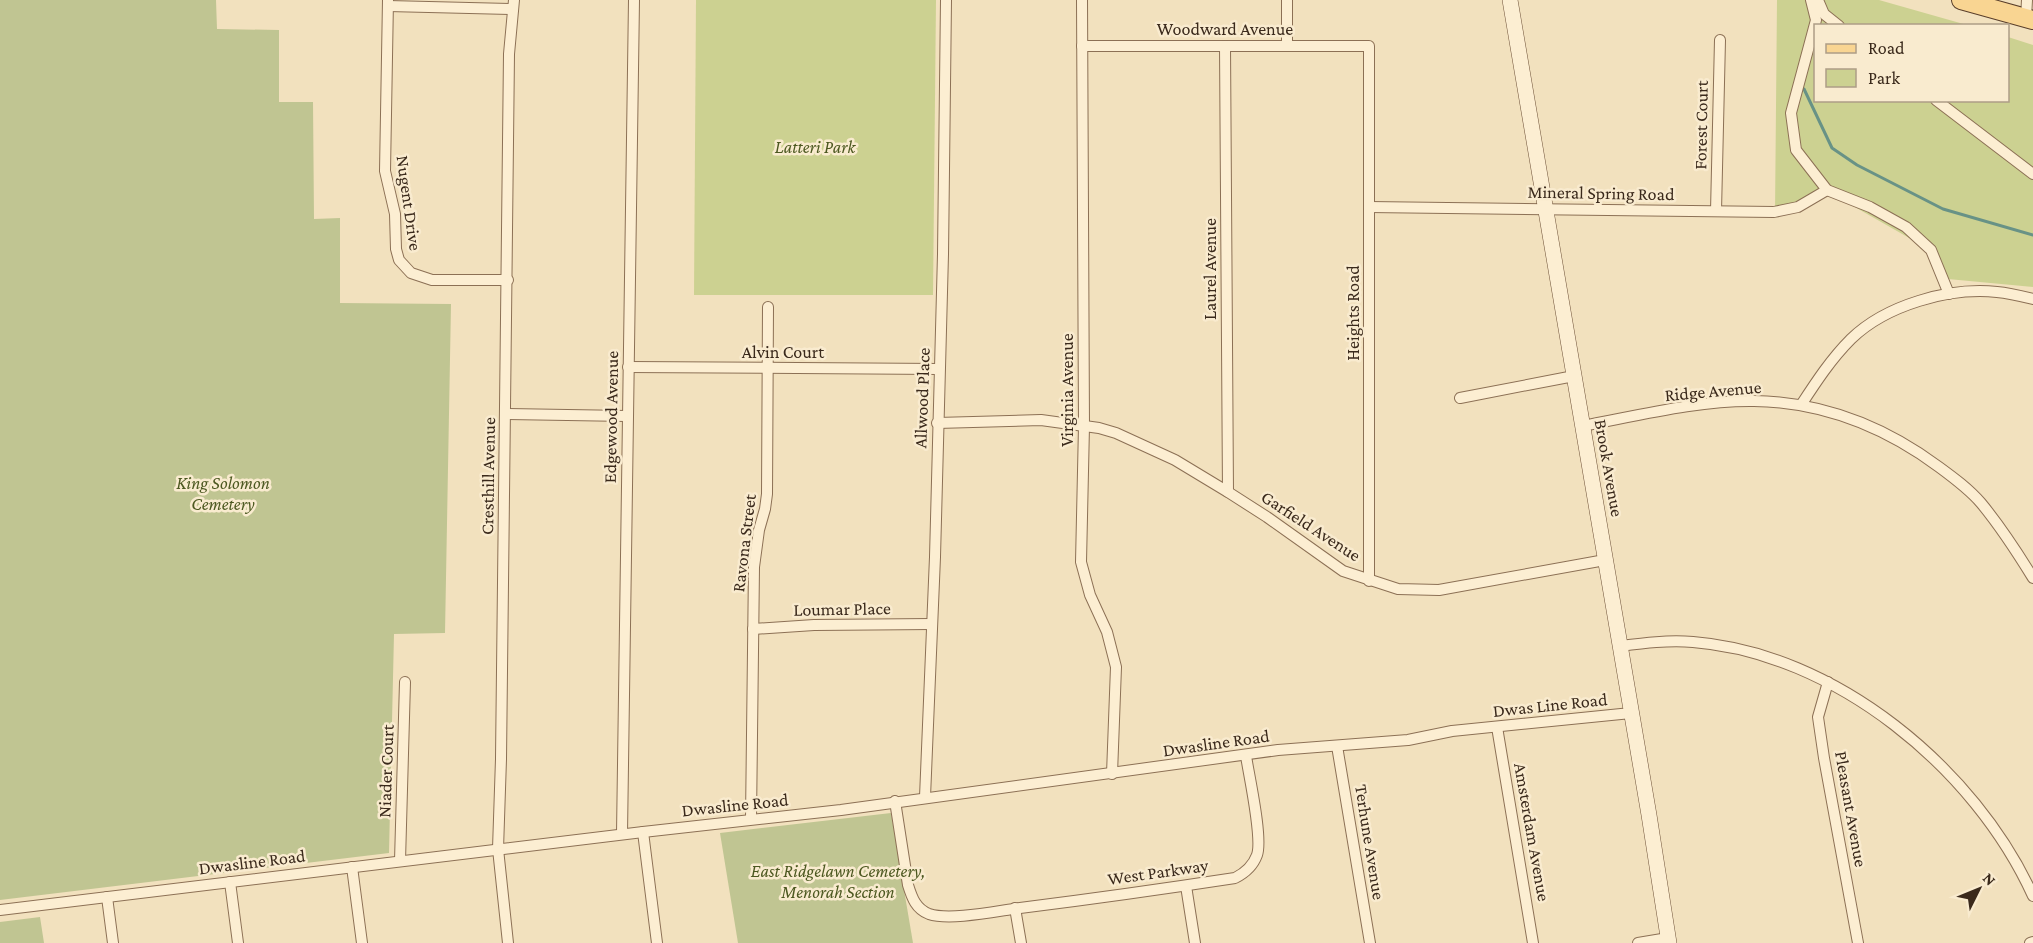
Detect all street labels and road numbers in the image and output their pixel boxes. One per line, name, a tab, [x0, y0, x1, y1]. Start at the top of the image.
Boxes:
street label: Woodward Avenue	[1157, 19, 1293, 39]
street label: Forest Court	[1690, 79, 1712, 170]
street label: Nugent Drive	[392, 154, 426, 252]
street label: Mineral Spring Road	[1527, 182, 1675, 204]
street label: Laurel Avenue	[1200, 218, 1220, 320]
street label: Heights Road	[1343, 265, 1363, 361]
street label: Virginia Avenue	[1057, 333, 1077, 447]
street label: Alvin Court	[742, 342, 825, 362]
street label: Allwood Place	[910, 347, 934, 449]
street label: Edgewood Avenue	[600, 350, 622, 483]
street label: Ridge Avenue	[1664, 377, 1762, 405]
street label: Cresthill Avenue	[477, 417, 499, 535]
street label: Brook Avenue	[1591, 418, 1627, 518]
street label: Garfield Avenue	[1258, 487, 1364, 566]
street label: Ravona Street	[728, 492, 760, 593]
street label: Loumar Place	[793, 598, 891, 620]
street label: Dwas Line Road	[1492, 689, 1609, 721]
street label: Niader Court	[374, 723, 398, 818]
street label: Dwasline Road	[1161, 726, 1271, 760]
street label: Pleasant Avenue	[1831, 749, 1871, 869]
street label: Amsterdam Avenue	[1510, 761, 1554, 903]
street label: Terhune Avenue	[1351, 783, 1389, 901]
street label: Dwasline Road	[681, 789, 790, 821]
street label: Dwasline Road	[197, 845, 307, 878]
street label: West Parkway	[1106, 855, 1210, 889]

